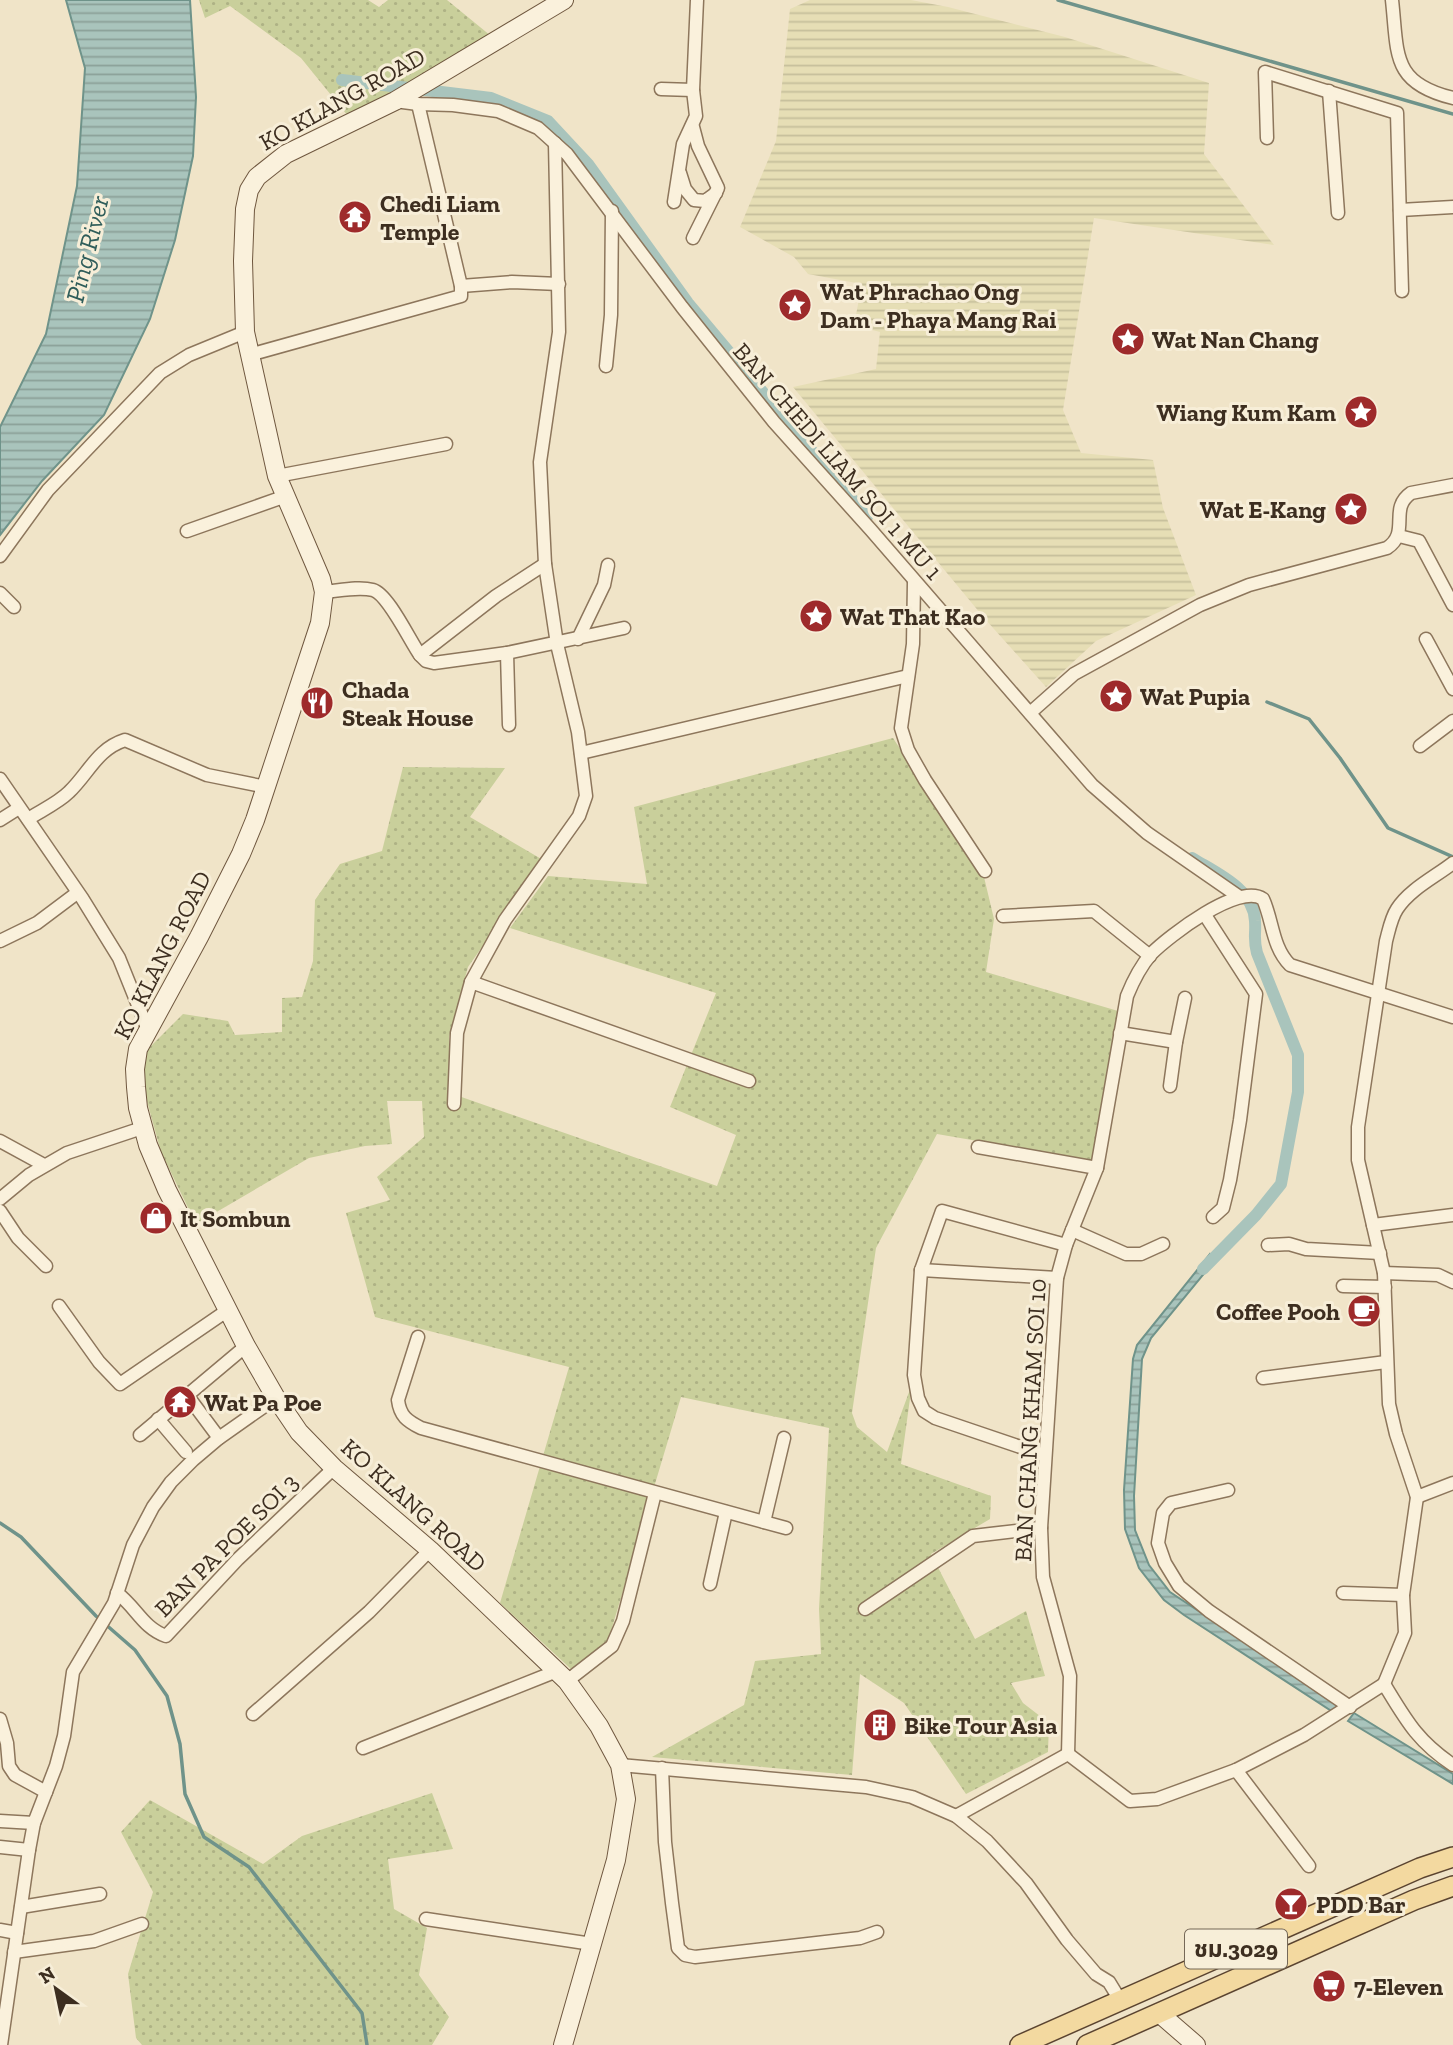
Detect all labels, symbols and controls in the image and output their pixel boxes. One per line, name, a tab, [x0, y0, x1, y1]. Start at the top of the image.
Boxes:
street label: KO KLANG ROAD	[254, 41, 430, 157]
place label: Chedi Liam Temple	[380, 189, 500, 246]
water label: Ping River	[58, 192, 116, 305]
temple icon: Chedi Liam Temple	[336, 198, 374, 236]
place label: Wat Phrachao Ong Dam - Phaya Mang Rai	[820, 277, 1056, 334]
place icon: Wat Phrachao Ong Dam - Phaya Mang Rai	[776, 286, 814, 324]
place icon: Wat Nan Chang	[1109, 320, 1147, 358]
place label: Wat Nan Chang	[1152, 325, 1319, 354]
street label: BAN CHEDI LIAM SOI 1 MU 1	[727, 337, 949, 585]
place icon: Wiang Kum Kam	[1342, 393, 1380, 431]
place label: Wiang Kum Kam	[1156, 398, 1336, 427]
place icon: Wat E-Kang	[1332, 490, 1370, 528]
place label: Wat E-Kang	[1200, 495, 1326, 524]
place icon: Wat That Kao	[797, 597, 835, 635]
place label: Wat That Kao	[840, 602, 986, 631]
place label: Chada Steak House	[342, 675, 474, 732]
place icon: Wat Pupia	[1097, 677, 1135, 715]
place label: Wat Pupia	[1140, 682, 1250, 711]
restaurant icon: Chada Steak House	[298, 684, 336, 722]
street label: KO KLANG ROAD	[107, 866, 217, 1044]
shop icon: It Sombun	[137, 1199, 175, 1237]
place label: It Sombun	[180, 1204, 291, 1233]
street label: BAN CHANG KHAM SOI 10	[1008, 1278, 1052, 1562]
cafe icon: Coffee Pooh	[1345, 1292, 1383, 1330]
place label: Coffee Pooh	[1216, 1297, 1340, 1326]
temple icon: Wat Pa Poe	[161, 1383, 199, 1421]
place label: Wat Pa Poe	[204, 1388, 322, 1417]
street label: KO KLANG ROAD	[336, 1432, 492, 1578]
street label: BAN PA POE SOI 3	[148, 1467, 304, 1623]
building icon: Bike Tour Asia	[861, 1706, 899, 1744]
place label: Bike Tour Asia	[904, 1711, 1057, 1740]
bar icon: PDD Bar	[1272, 1885, 1310, 1923]
place label: PDD Bar	[1316, 1890, 1406, 1919]
road number: ชม.3029	[1185, 1930, 1287, 1968]
north arrow	[21, 1954, 91, 2024]
text: N	[35, 1962, 59, 1989]
supermarket icon: 7-Eleven	[1310, 1967, 1348, 2005]
place label: 7-Eleven	[1354, 1972, 1443, 2001]

